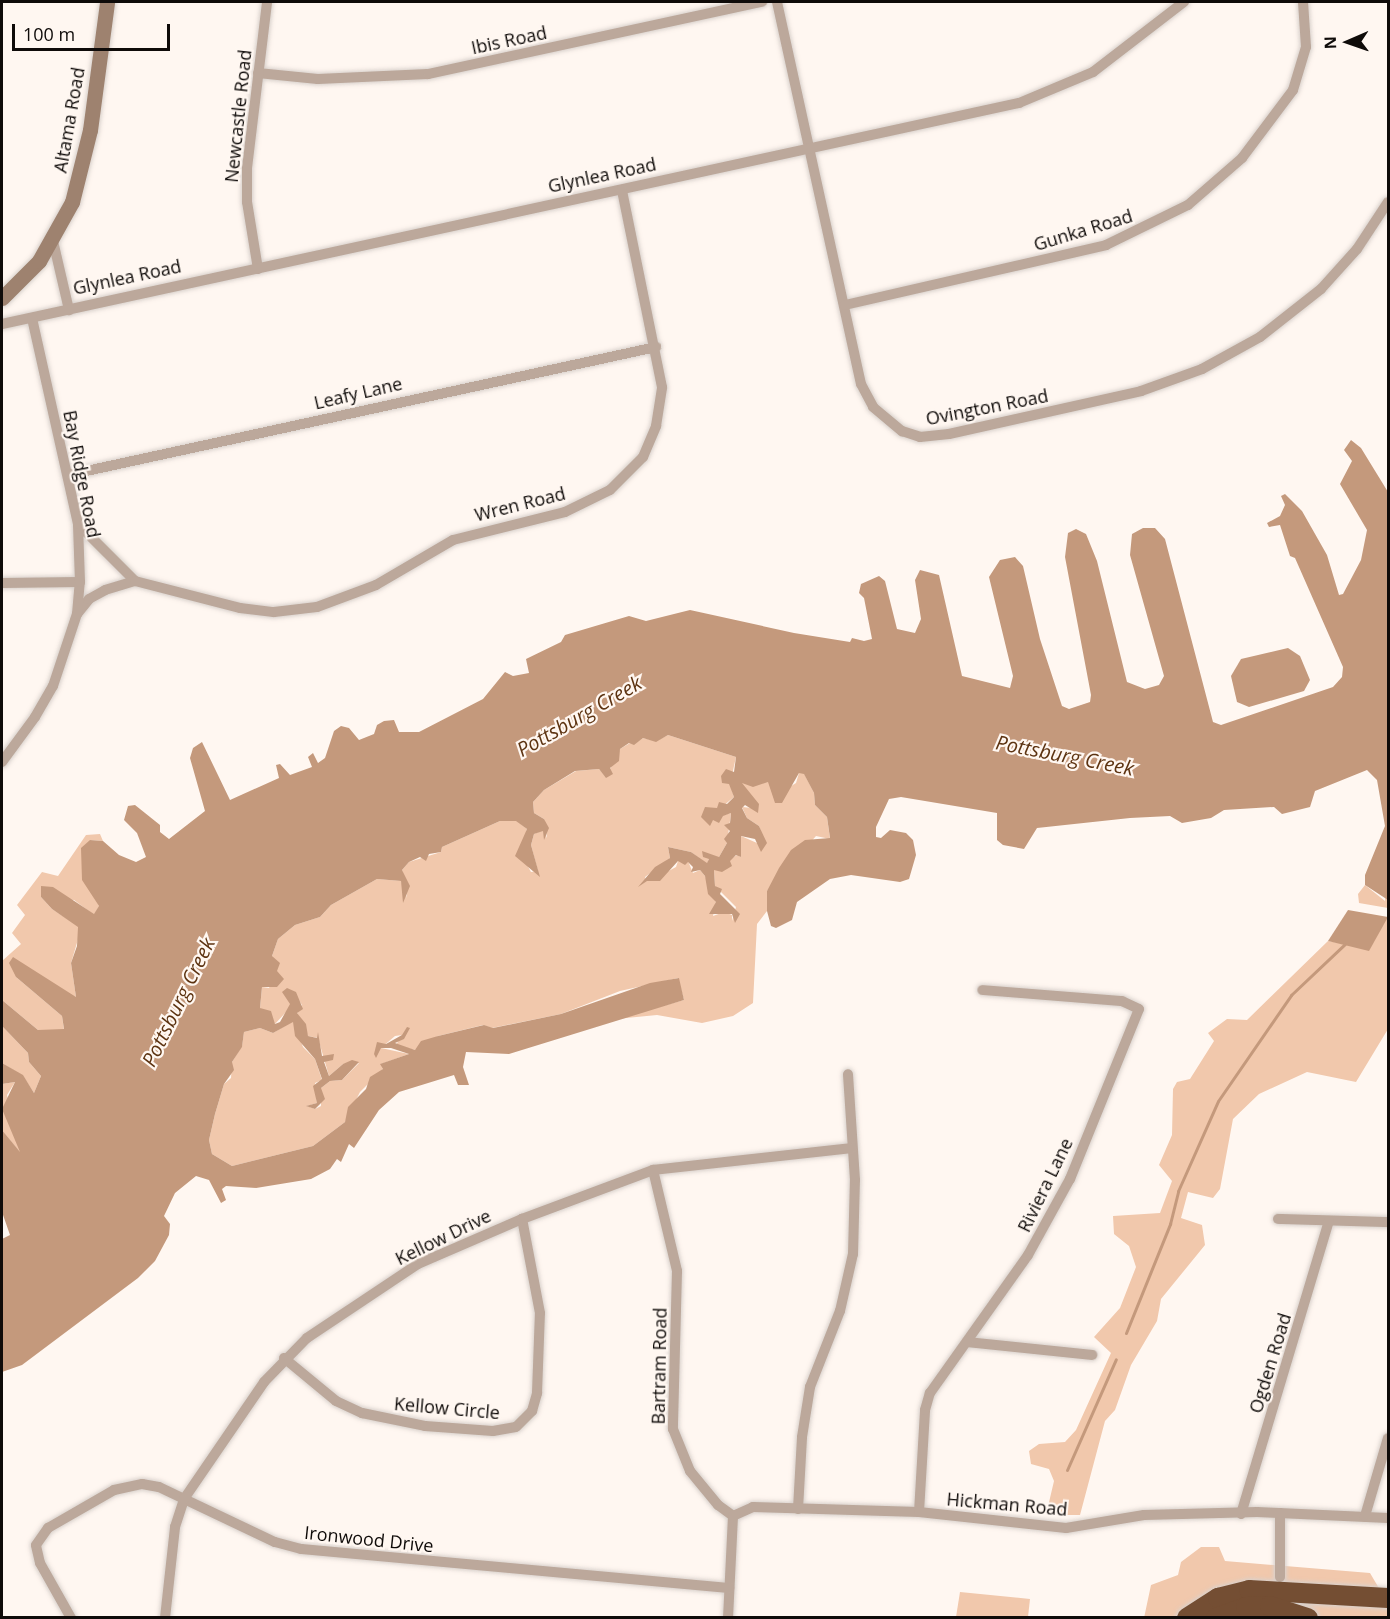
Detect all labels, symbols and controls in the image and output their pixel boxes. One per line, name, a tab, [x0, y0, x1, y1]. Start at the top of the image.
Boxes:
scale bar	[15, 12, 172, 50]
north arrow	[1318, 12, 1378, 72]
street label: Ibis Road	[469, 21, 549, 59]
text: 100 m	[23, 22, 75, 46]
text: N	[1319, 36, 1341, 50]
street label: Newcastle Road	[220, 48, 256, 184]
street label: Altama Road	[49, 66, 89, 174]
street label: Glynlea Road	[546, 153, 658, 197]
street label: Gunka Road	[1031, 205, 1135, 255]
street label: Glynlea Road	[71, 255, 183, 299]
street label: Leafy Lane	[312, 372, 404, 414]
street label: Ovington Road	[924, 385, 1050, 429]
street label: Bay Ridge Road	[59, 408, 105, 540]
street label: Wren Road	[472, 482, 568, 526]
water label: Pottsburg Creek	[512, 671, 646, 761]
water label: Pottsburg Creek	[994, 730, 1136, 780]
water label: Pottsburg Creek	[136, 934, 220, 1070]
street label: Riviera Lane	[1013, 1134, 1077, 1236]
street label: Kellow Drive	[392, 1205, 494, 1269]
street label: Bartram Road	[647, 1307, 671, 1425]
street label: Ogden Road	[1245, 1310, 1295, 1416]
street label: Kellow Circle	[393, 1393, 501, 1423]
street label: Hickman Road	[946, 1488, 1068, 1520]
street label: Ironwood Drive	[303, 1521, 435, 1557]

